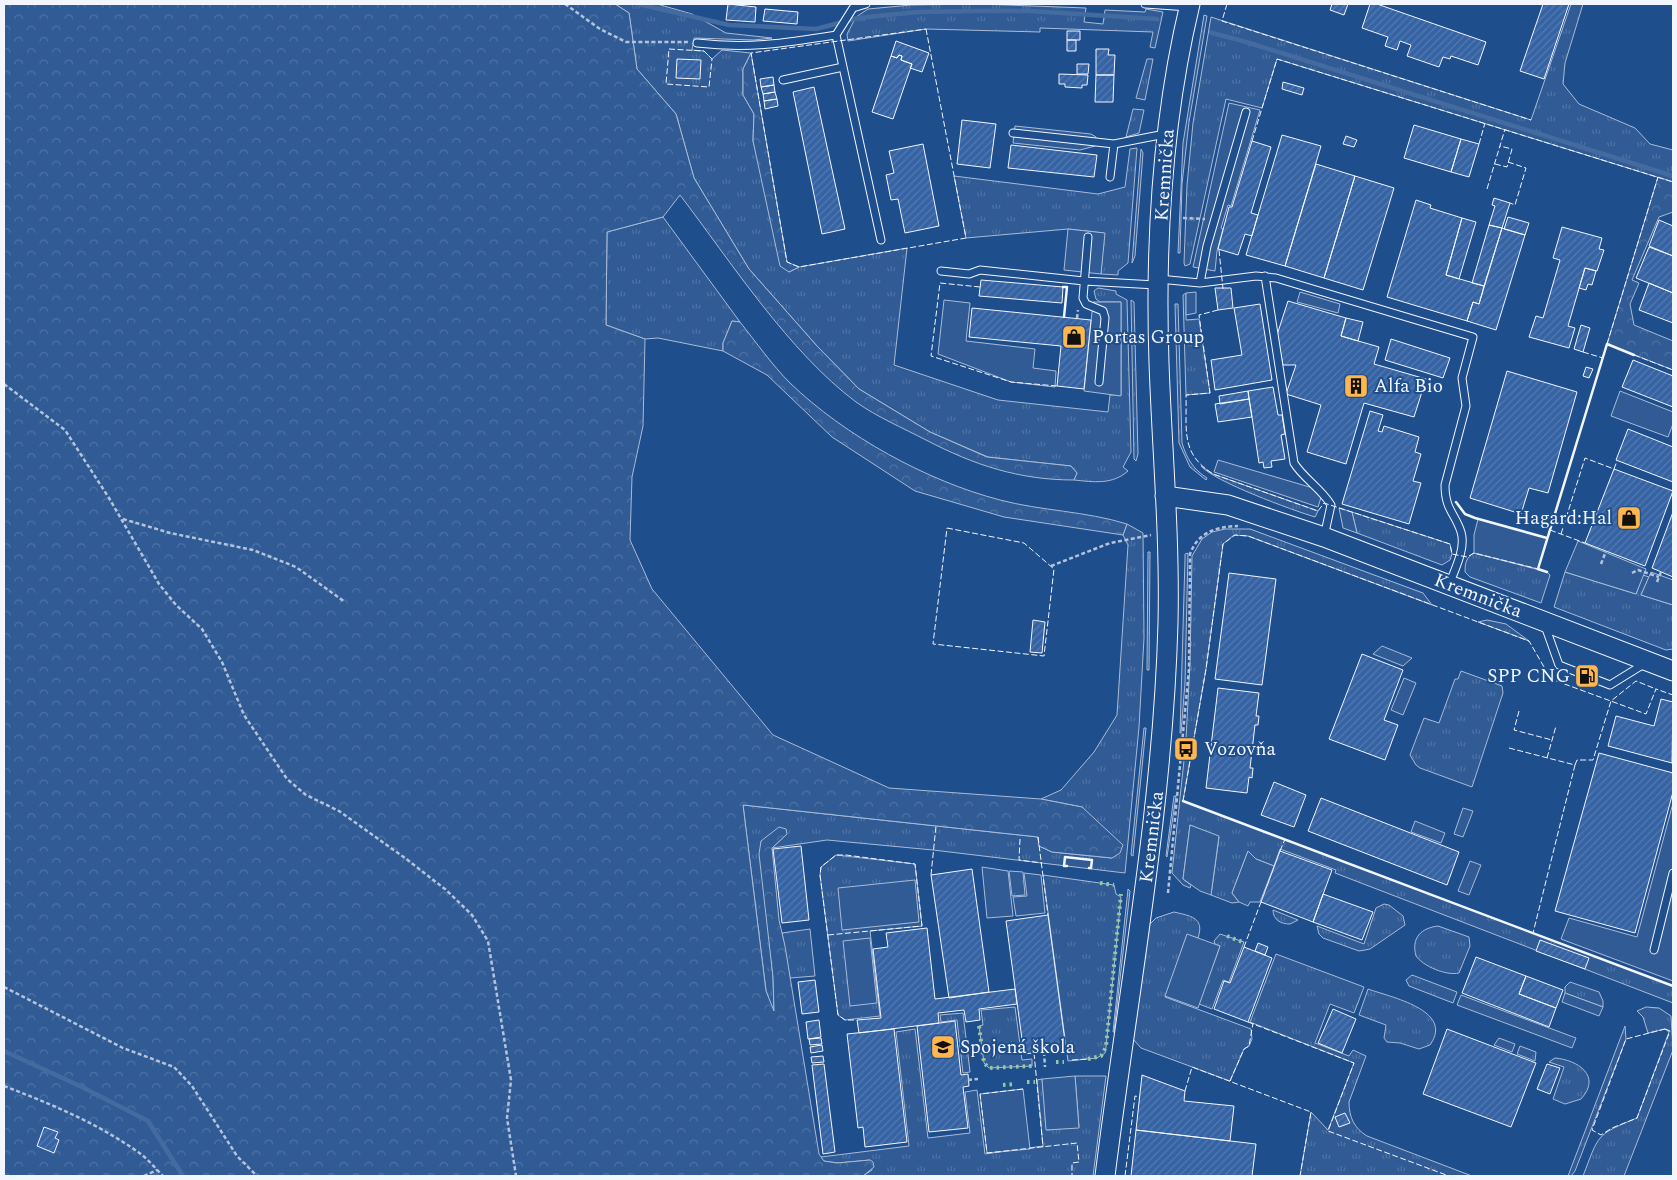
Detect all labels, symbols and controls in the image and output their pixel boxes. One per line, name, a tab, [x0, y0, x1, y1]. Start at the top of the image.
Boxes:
street label: Kremnička	[1147, 127, 1183, 222]
place label: Portas Group	[1092, 323, 1204, 352]
shop icon: Portas Group	[1061, 324, 1087, 350]
place label: Alfa Bio	[1374, 372, 1443, 401]
building icon: Alfa Bio	[1343, 373, 1369, 399]
place label: Hagard:Hal	[1515, 504, 1612, 533]
shop icon: Hagard:Hal	[1616, 505, 1642, 531]
street label: Kremnička	[1430, 566, 1527, 626]
place label: SPP CNG	[1487, 662, 1570, 691]
fuel station icon: SPP CNG	[1574, 663, 1600, 689]
place label: Vozovňa	[1204, 735, 1276, 764]
bus stop icon: Vozovňa	[1173, 736, 1199, 762]
street label: Kremnička	[1132, 789, 1172, 885]
place label: Spojená škola	[960, 1033, 1076, 1062]
school or university icon: Spojená škola	[930, 1034, 956, 1060]

